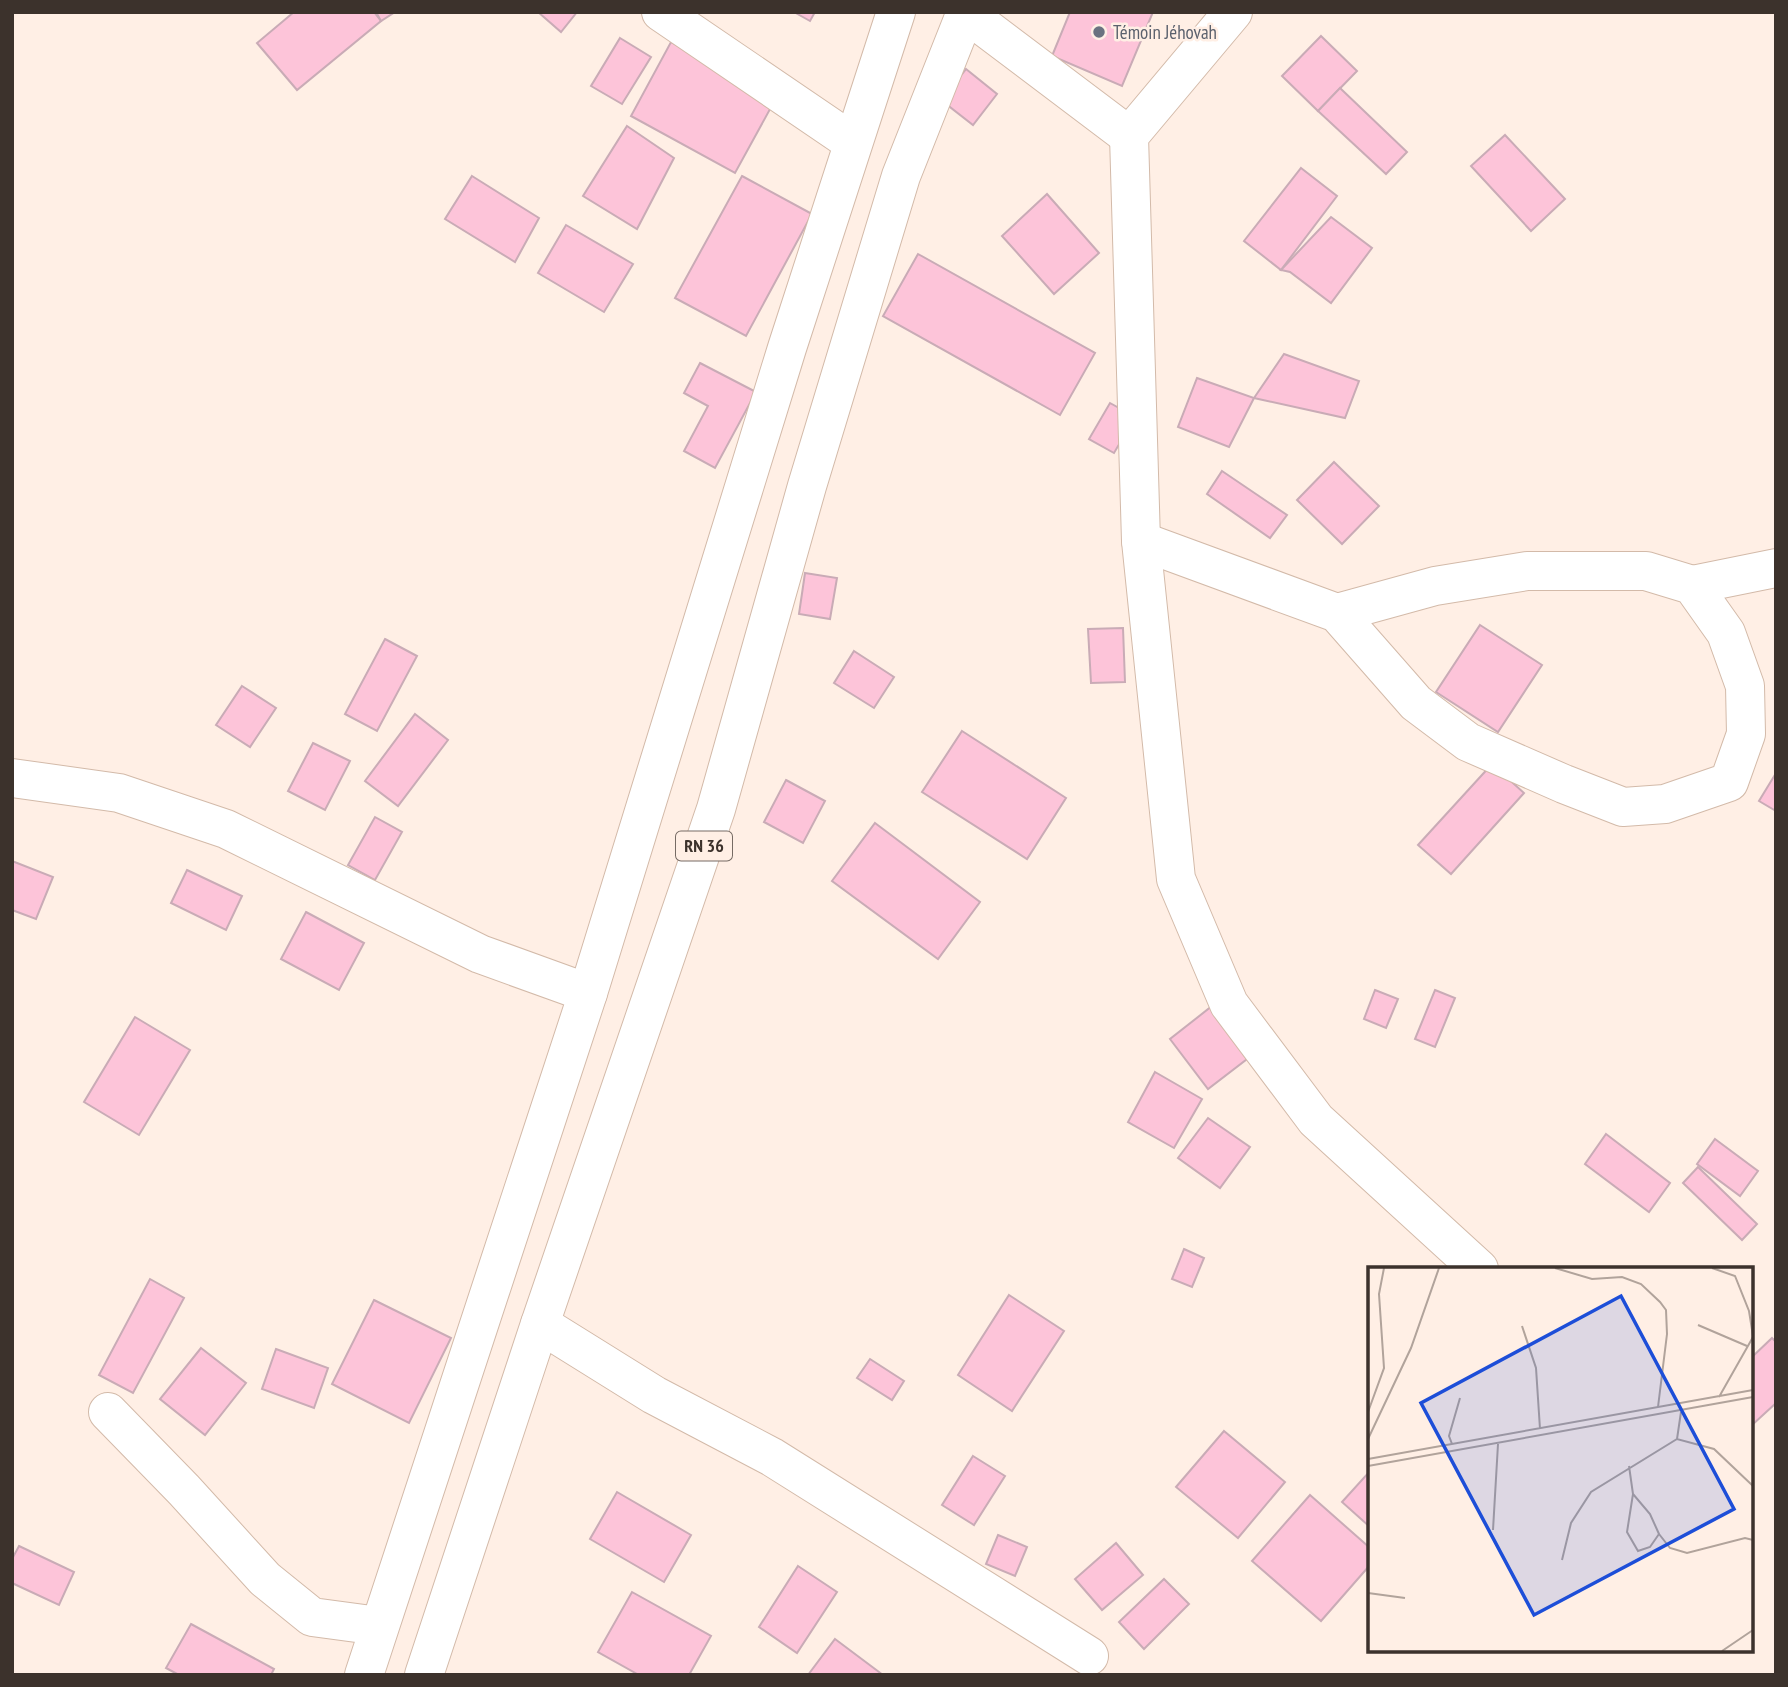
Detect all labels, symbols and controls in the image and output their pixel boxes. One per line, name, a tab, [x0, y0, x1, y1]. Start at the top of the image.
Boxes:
place label: Témoin Jéhovah	[1113, 20, 1217, 44]
marker: Témoin Jéhovah	[1091, 24, 1107, 40]
road number: RN 36	[676, 832, 732, 860]
inset map	[1368, 1267, 1753, 1652]

